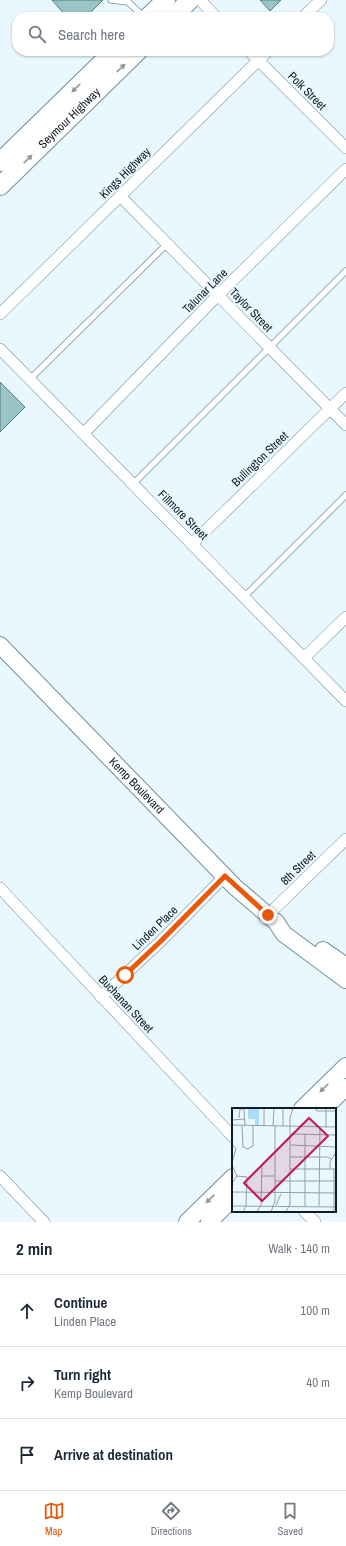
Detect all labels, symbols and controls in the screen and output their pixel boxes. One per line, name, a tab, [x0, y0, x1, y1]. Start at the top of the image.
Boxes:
search box	[12, 12, 334, 56]
icon: search	[26, 23, 48, 45]
text: Search here	[58, 24, 125, 45]
one-way arrow	[116, 63, 126, 73]
street label: Polk Street	[284, 68, 330, 114]
one-way arrow	[71, 83, 81, 93]
street label: Seymour Highway	[35, 84, 104, 152]
street label: Kings Highway	[96, 144, 154, 202]
one-way arrow	[23, 154, 33, 164]
street label: Talunar Lane	[179, 265, 231, 317]
street label: Taylor Street	[226, 285, 276, 336]
street label: Bullington Street	[228, 428, 292, 490]
street label: Fillmore Street	[155, 487, 212, 544]
street label: Kemp Boulevard	[105, 754, 168, 817]
street label: 8th Street	[277, 847, 319, 889]
street label: Linden Place	[129, 902, 181, 954]
route end	[259, 906, 277, 924]
route start	[116, 966, 134, 984]
street label: Buchanan Street	[95, 972, 157, 1036]
one-way arrow	[319, 1083, 329, 1092]
inset map	[232, 1108, 336, 1212]
one-way arrow	[205, 1195, 215, 1204]
text: 2 min	[16, 1237, 52, 1260]
text: Walk · 140 m	[268, 1240, 330, 1257]
text: Continue	[54, 1292, 107, 1313]
icon: ahead	[16, 1300, 38, 1322]
text: 100 m	[300, 1302, 330, 1319]
text: Linden Place	[54, 1313, 116, 1330]
text: Turn right	[54, 1364, 111, 1385]
icon: right	[16, 1372, 38, 1394]
text: 40 m	[306, 1374, 330, 1391]
text: Kemp Boulevard	[54, 1385, 133, 1402]
icon: arrive	[16, 1444, 38, 1466]
text: Arrive at destination	[54, 1444, 173, 1465]
tab: Map	[43, 1500, 65, 1538]
tab: Directions	[151, 1500, 192, 1538]
tab: Saved	[278, 1500, 303, 1538]

